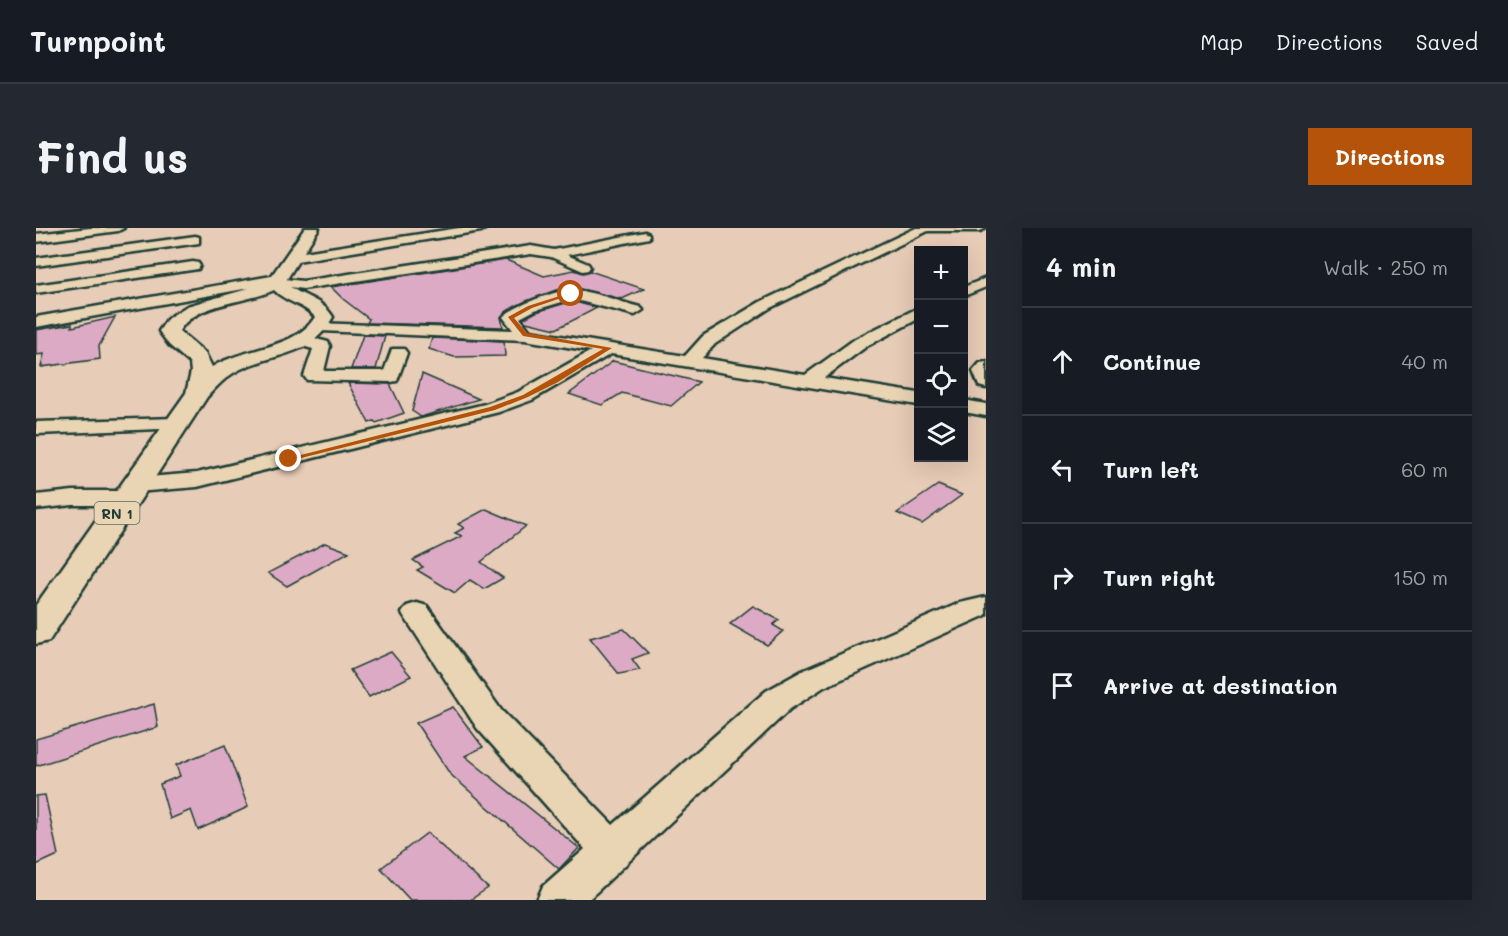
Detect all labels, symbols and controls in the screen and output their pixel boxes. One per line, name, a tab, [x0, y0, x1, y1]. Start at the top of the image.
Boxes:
text: Turnpoint	[30, 23, 166, 59]
text: Map	[1200, 28, 1243, 55]
text: Directions	[1276, 28, 1383, 55]
text: Saved	[1416, 28, 1478, 55]
button: Directions	[1308, 128, 1472, 185]
text: Find us	[36, 129, 188, 184]
map controls	[914, 246, 968, 462]
button: +	[914, 246, 968, 300]
text: 4 min	[1046, 250, 1116, 284]
text: Walk · 250 m	[1323, 254, 1448, 280]
route start	[557, 280, 583, 306]
button: −	[914, 300, 968, 354]
icon: ahead	[1046, 345, 1079, 378]
text: Continue	[1103, 347, 1201, 376]
text: 40 m	[1402, 348, 1448, 374]
button: locate	[914, 354, 968, 408]
button: layers	[914, 408, 968, 462]
route end	[275, 445, 301, 471]
icon: left	[1046, 453, 1079, 486]
text: Turn left	[1103, 455, 1199, 484]
text: 60 m	[1401, 456, 1448, 482]
road number: RN 1	[94, 502, 140, 524]
icon: right	[1046, 561, 1079, 594]
text: Turn right	[1103, 563, 1215, 592]
text: 150 m	[1393, 564, 1448, 590]
icon: arrive	[1046, 669, 1079, 702]
text: Arrive at destination	[1103, 671, 1338, 700]

